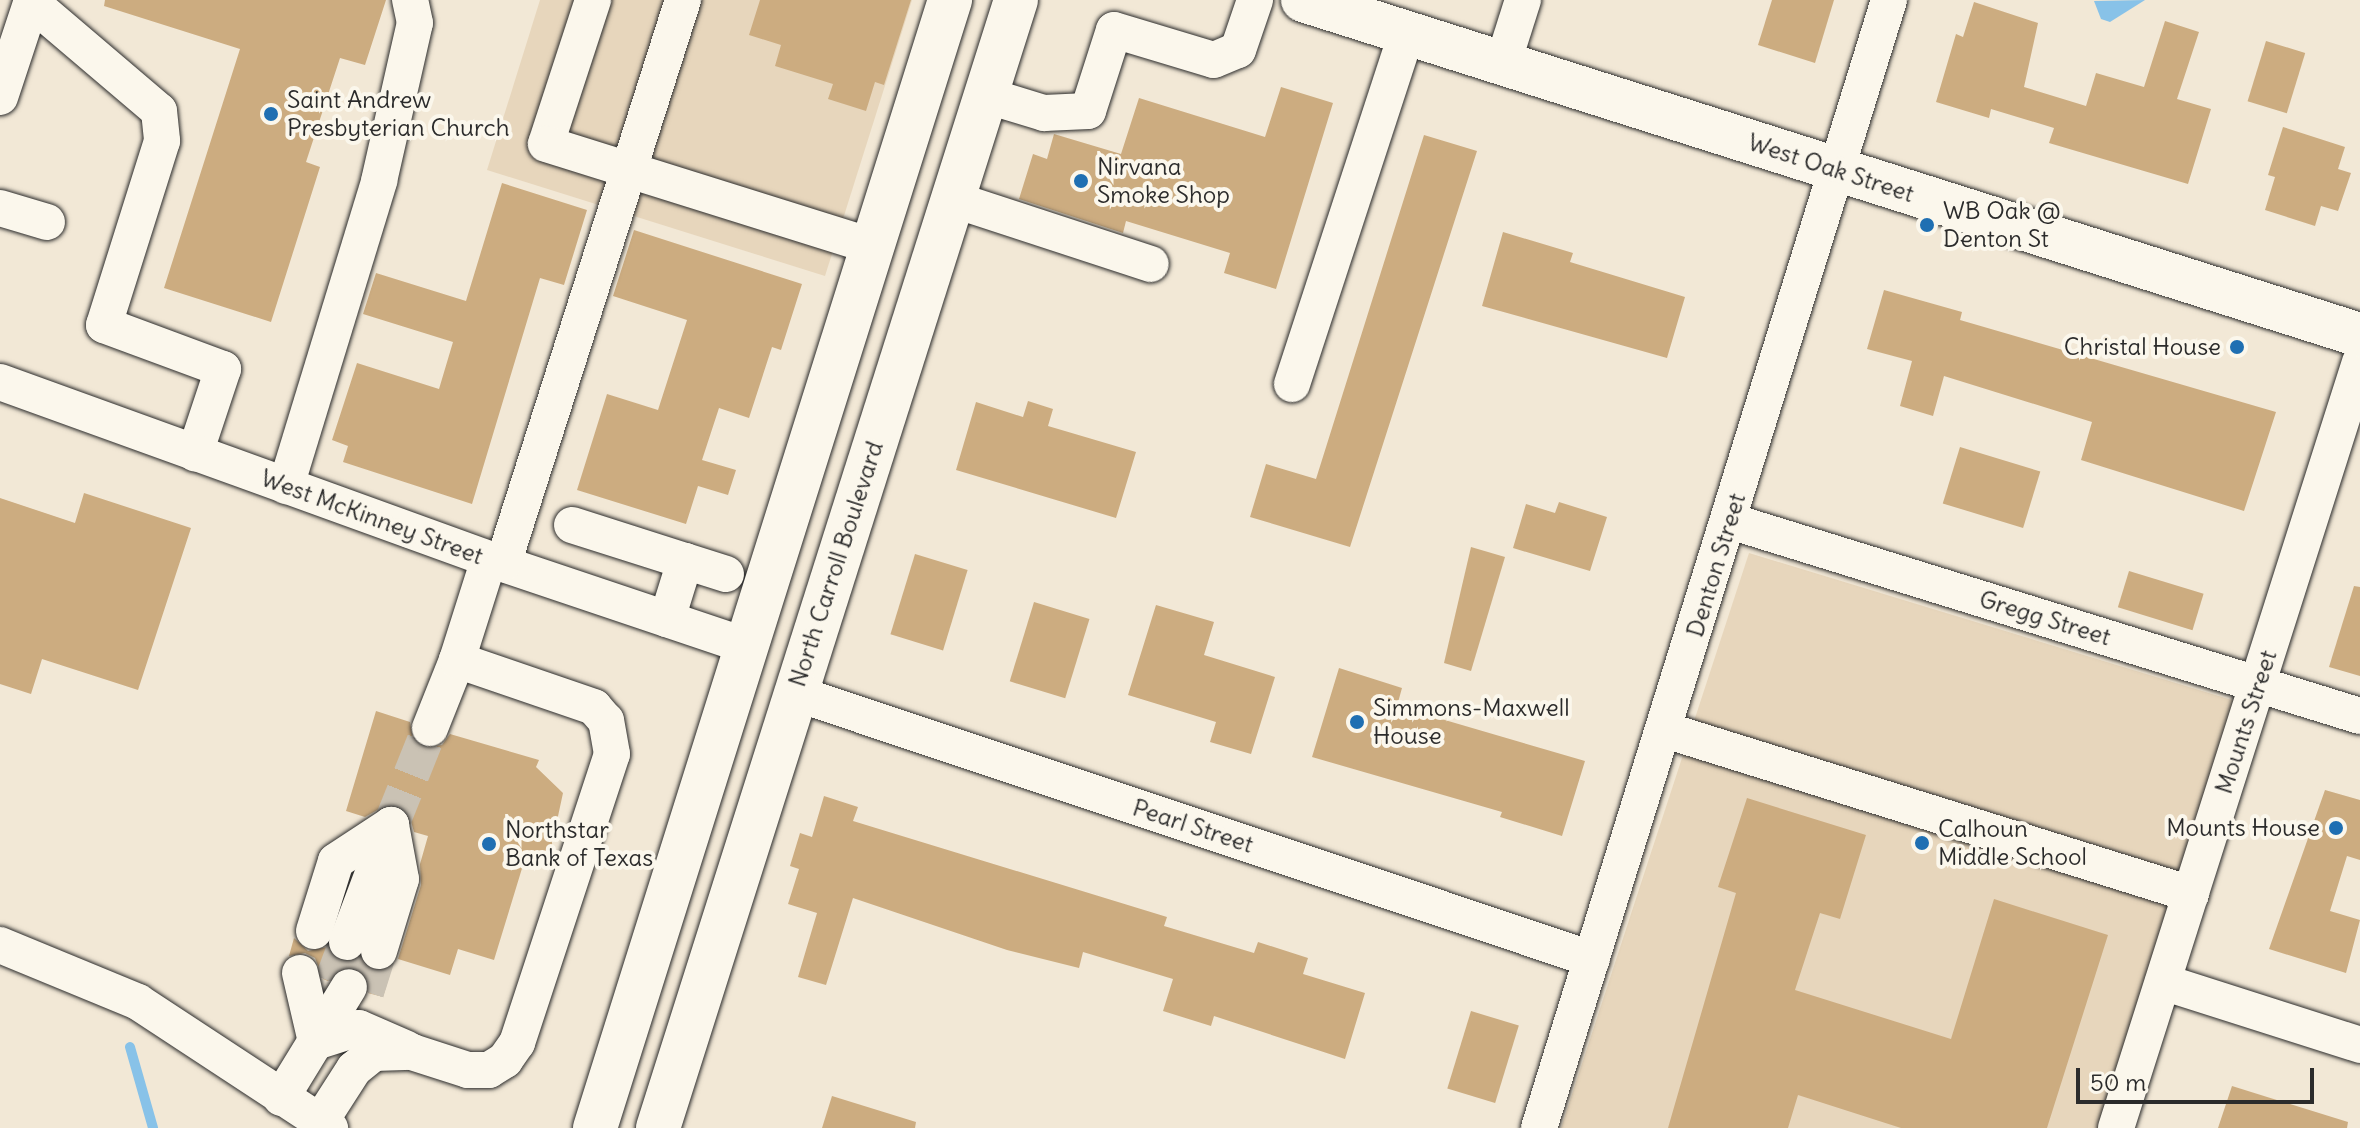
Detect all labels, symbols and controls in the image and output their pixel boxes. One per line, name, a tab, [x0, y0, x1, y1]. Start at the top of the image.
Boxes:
place label: Saint Andrew Presbyterian Church	[287, 86, 510, 142]
marker: Saint Andrew Presbyterian Church	[262, 105, 280, 123]
street label: West Oak Street	[1744, 128, 1918, 208]
place label: Nirvana Smoke Shop	[1097, 153, 1230, 209]
marker: Nirvana Smoke Shop	[1072, 172, 1090, 190]
place label: WB Oak @ Denton St	[1943, 197, 2061, 253]
marker: WB Oak @ Denton St	[1918, 216, 1936, 234]
place label: Christal House	[2064, 333, 2221, 361]
marker: Christal House	[2228, 338, 2246, 356]
street label: North Carroll Boulevard	[783, 438, 889, 690]
street label: West McKinney Street	[257, 463, 487, 571]
street label: Denton Street	[1680, 490, 1752, 640]
street label: Gregg Street	[1976, 584, 2114, 652]
street label: Mounts Street	[2209, 647, 2283, 797]
place label: Simmons-Maxwell House	[1373, 694, 1570, 750]
marker: Simmons-Maxwell House	[1348, 713, 1366, 731]
street label: Pearl Street	[1129, 793, 1257, 859]
place label: Mounts House	[2166, 814, 2320, 842]
place label: Calhoun Middle School	[1938, 815, 2087, 871]
place label: Northstar Bank of Texas	[505, 816, 653, 872]
marker: Mounts House	[2327, 819, 2345, 837]
marker: Calhoun Middle School	[1913, 834, 1931, 852]
marker: Northstar Bank of Texas	[480, 835, 498, 853]
scale bar	[2080, 1052, 2318, 1102]
text: 50 m	[2090, 1067, 2146, 1097]

